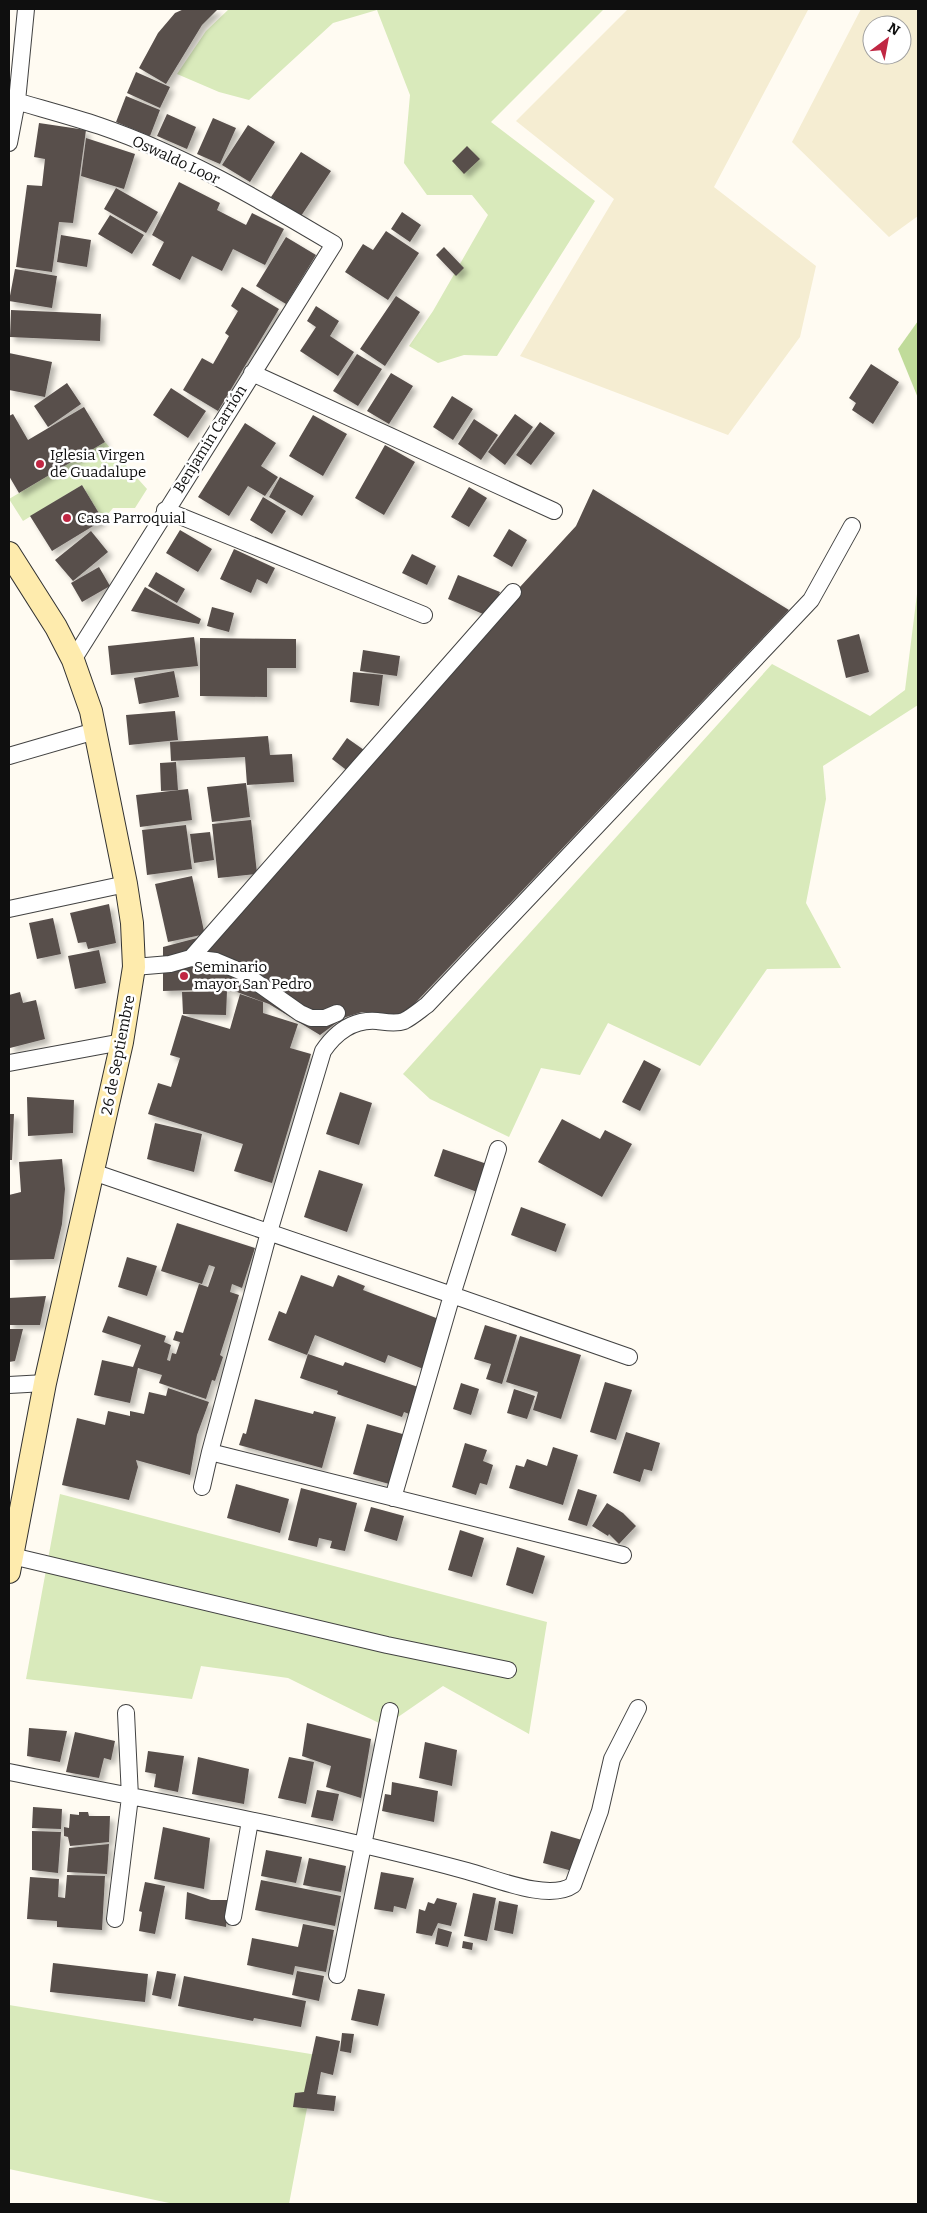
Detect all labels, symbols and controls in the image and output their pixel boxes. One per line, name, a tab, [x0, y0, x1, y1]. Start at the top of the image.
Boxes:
north arrow	[862, 15, 912, 65]
text: N	[885, 19, 903, 40]
street label: Oswaldo Loor	[129, 132, 223, 188]
street label: Benjamin Carrión	[170, 381, 251, 496]
place label: Iglesia Virgen de Guadalupe	[50, 446, 146, 481]
marker: Iglesia Virgen de Guadalupe	[34, 458, 46, 470]
place label: Casa Parroquial	[77, 509, 186, 527]
marker: Casa Parroquial	[61, 512, 73, 524]
place label: Seminario mayor San Pedro	[194, 958, 312, 993]
marker: Seminario mayor San Pedro	[178, 970, 190, 982]
street label: 26 de Septiembre	[98, 994, 138, 1116]

